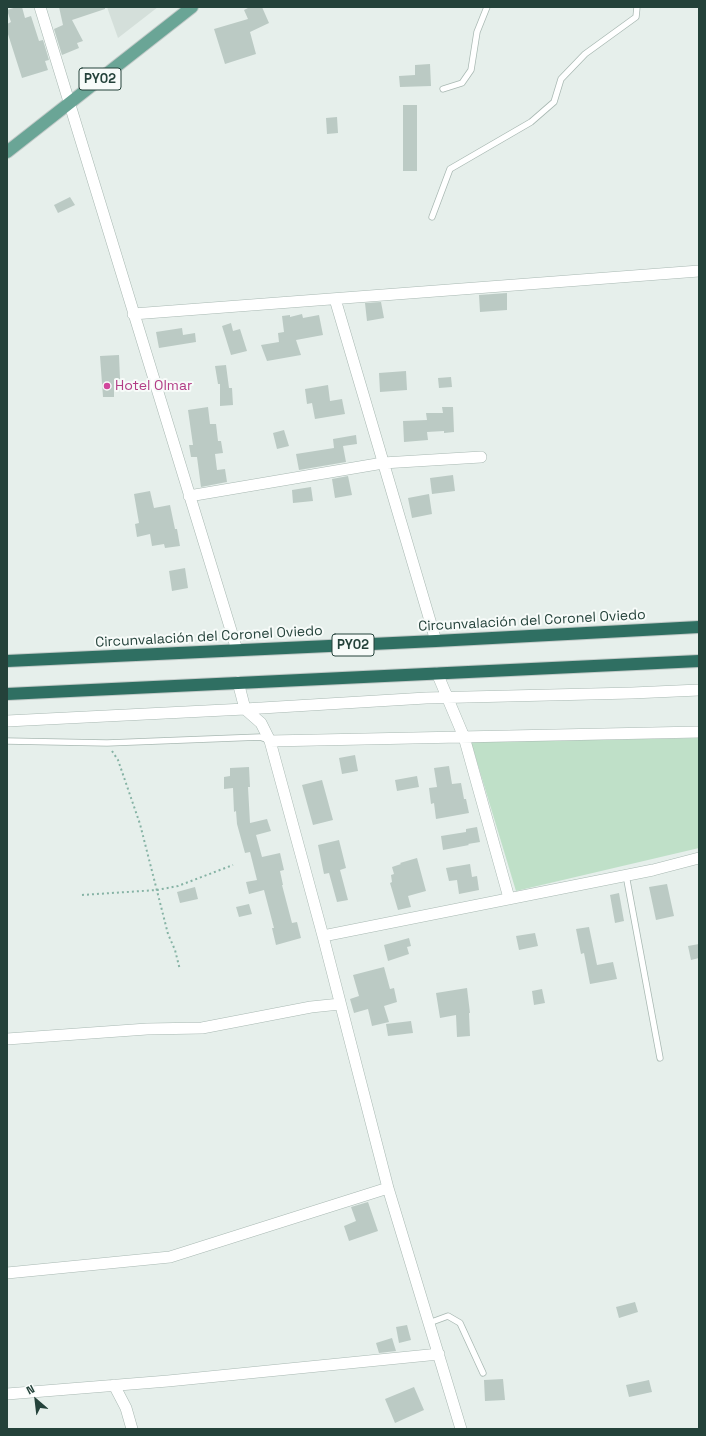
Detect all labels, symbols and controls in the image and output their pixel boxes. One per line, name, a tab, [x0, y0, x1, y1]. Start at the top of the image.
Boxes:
road number: PY02	[79, 68, 121, 90]
place label: Hotel Olmar	[115, 378, 192, 394]
marker: Hotel Olmar	[102, 381, 112, 391]
street label: Circunvalación del Coronel Oviedo	[418, 607, 646, 635]
street label: Circunvalación del Coronel Oviedo	[95, 623, 323, 651]
road number: PY02	[332, 634, 374, 656]
north arrow	[16, 1380, 56, 1420]
text: N	[24, 1381, 37, 1397]

